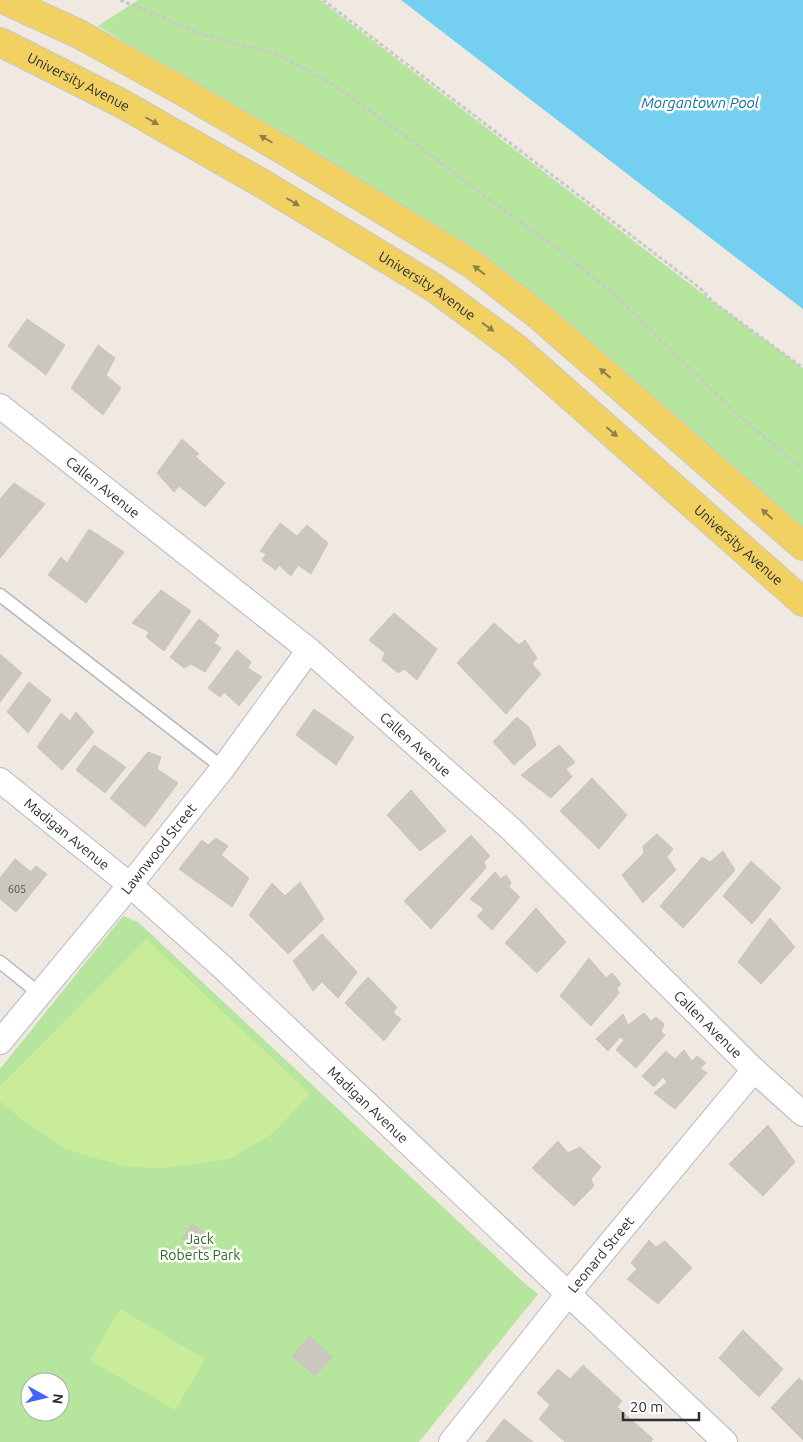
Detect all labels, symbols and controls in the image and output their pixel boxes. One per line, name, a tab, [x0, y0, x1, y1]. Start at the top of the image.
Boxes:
street label: University Avenue	[25, 49, 133, 115]
water label: Morgantown Pool	[641, 94, 760, 111]
one-way arrow	[145, 116, 159, 125]
one-way arrow	[259, 135, 272, 144]
one-way arrow	[286, 197, 299, 206]
street label: University Avenue	[376, 248, 479, 323]
one-way arrow	[473, 264, 486, 275]
one-way arrow	[481, 322, 495, 332]
one-way arrow	[598, 367, 611, 378]
one-way arrow	[606, 426, 618, 438]
street label: Callen Avenue	[63, 453, 143, 521]
street label: University Avenue	[691, 502, 786, 588]
one-way arrow	[761, 508, 773, 520]
street label: Callen Avenue	[377, 709, 454, 780]
street label: Madigan Avenue	[21, 795, 113, 873]
street label: Lawnwood Street	[118, 800, 200, 897]
house number: 605	[8, 883, 26, 895]
street label: Callen Avenue	[671, 987, 745, 1061]
street label: Madigan Avenue	[324, 1063, 411, 1146]
street label: Leonard Street	[565, 1213, 637, 1296]
park label: Jack Roberts Park	[160, 1231, 240, 1263]
north arrow	[20, 1372, 70, 1422]
scale bar	[623, 1390, 699, 1422]
text: N	[49, 1393, 67, 1405]
text: 20 m	[630, 1398, 663, 1415]

